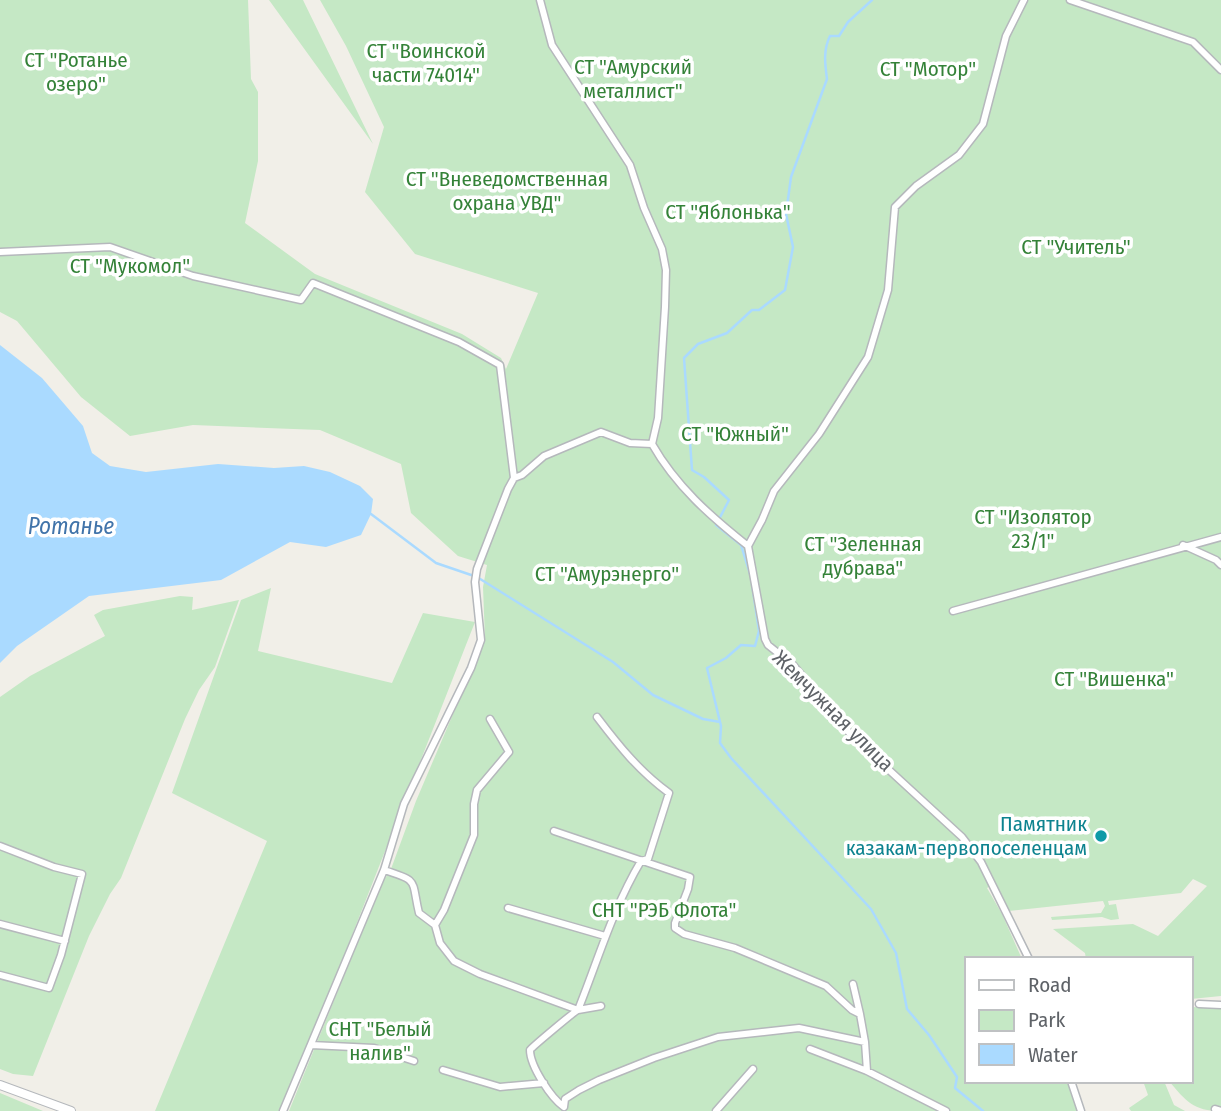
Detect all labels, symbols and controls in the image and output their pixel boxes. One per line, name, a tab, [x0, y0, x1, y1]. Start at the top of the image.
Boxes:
park label: СТ "Воинской части 74014"	[366, 38, 486, 88]
park label: СТ "Ротанье озеро"	[24, 47, 128, 97]
park label: СТ "Амурский металлист"	[574, 54, 692, 104]
park label: СТ "Мотор"	[880, 56, 976, 82]
park label: СТ "Вневедомственная охрана УВД"	[406, 166, 608, 216]
park label: СТ "Яблонька"	[665, 199, 791, 225]
park label: СТ "Учитель"	[1021, 234, 1131, 260]
park label: СТ "Мукомол"	[70, 253, 190, 279]
park label: СТ "Южный"	[681, 421, 789, 447]
park label: СТ "Изолятор 23/1"	[974, 504, 1092, 554]
water label: Ротанье	[28, 512, 114, 540]
park label: СТ "Зеленная дубрава"	[804, 531, 922, 581]
park label: СТ "Амурэнерго"	[535, 561, 679, 587]
street label: Жемчужная улица	[767, 645, 899, 777]
park label: СТ "Вишенка"	[1054, 666, 1174, 692]
place label: Памятник казакам-первопоселенцам	[846, 811, 1087, 861]
marker: Памятник казакам-первопоселенцам	[1093, 828, 1109, 844]
park label: СНТ "РЭБ Флота"	[592, 897, 736, 923]
legend	[965, 957, 1193, 1083]
text: Road	[1028, 972, 1072, 998]
text: Park	[1028, 1007, 1066, 1033]
park label: СНТ "Белый налив"	[328, 1016, 432, 1066]
text: Water	[1028, 1042, 1078, 1068]

